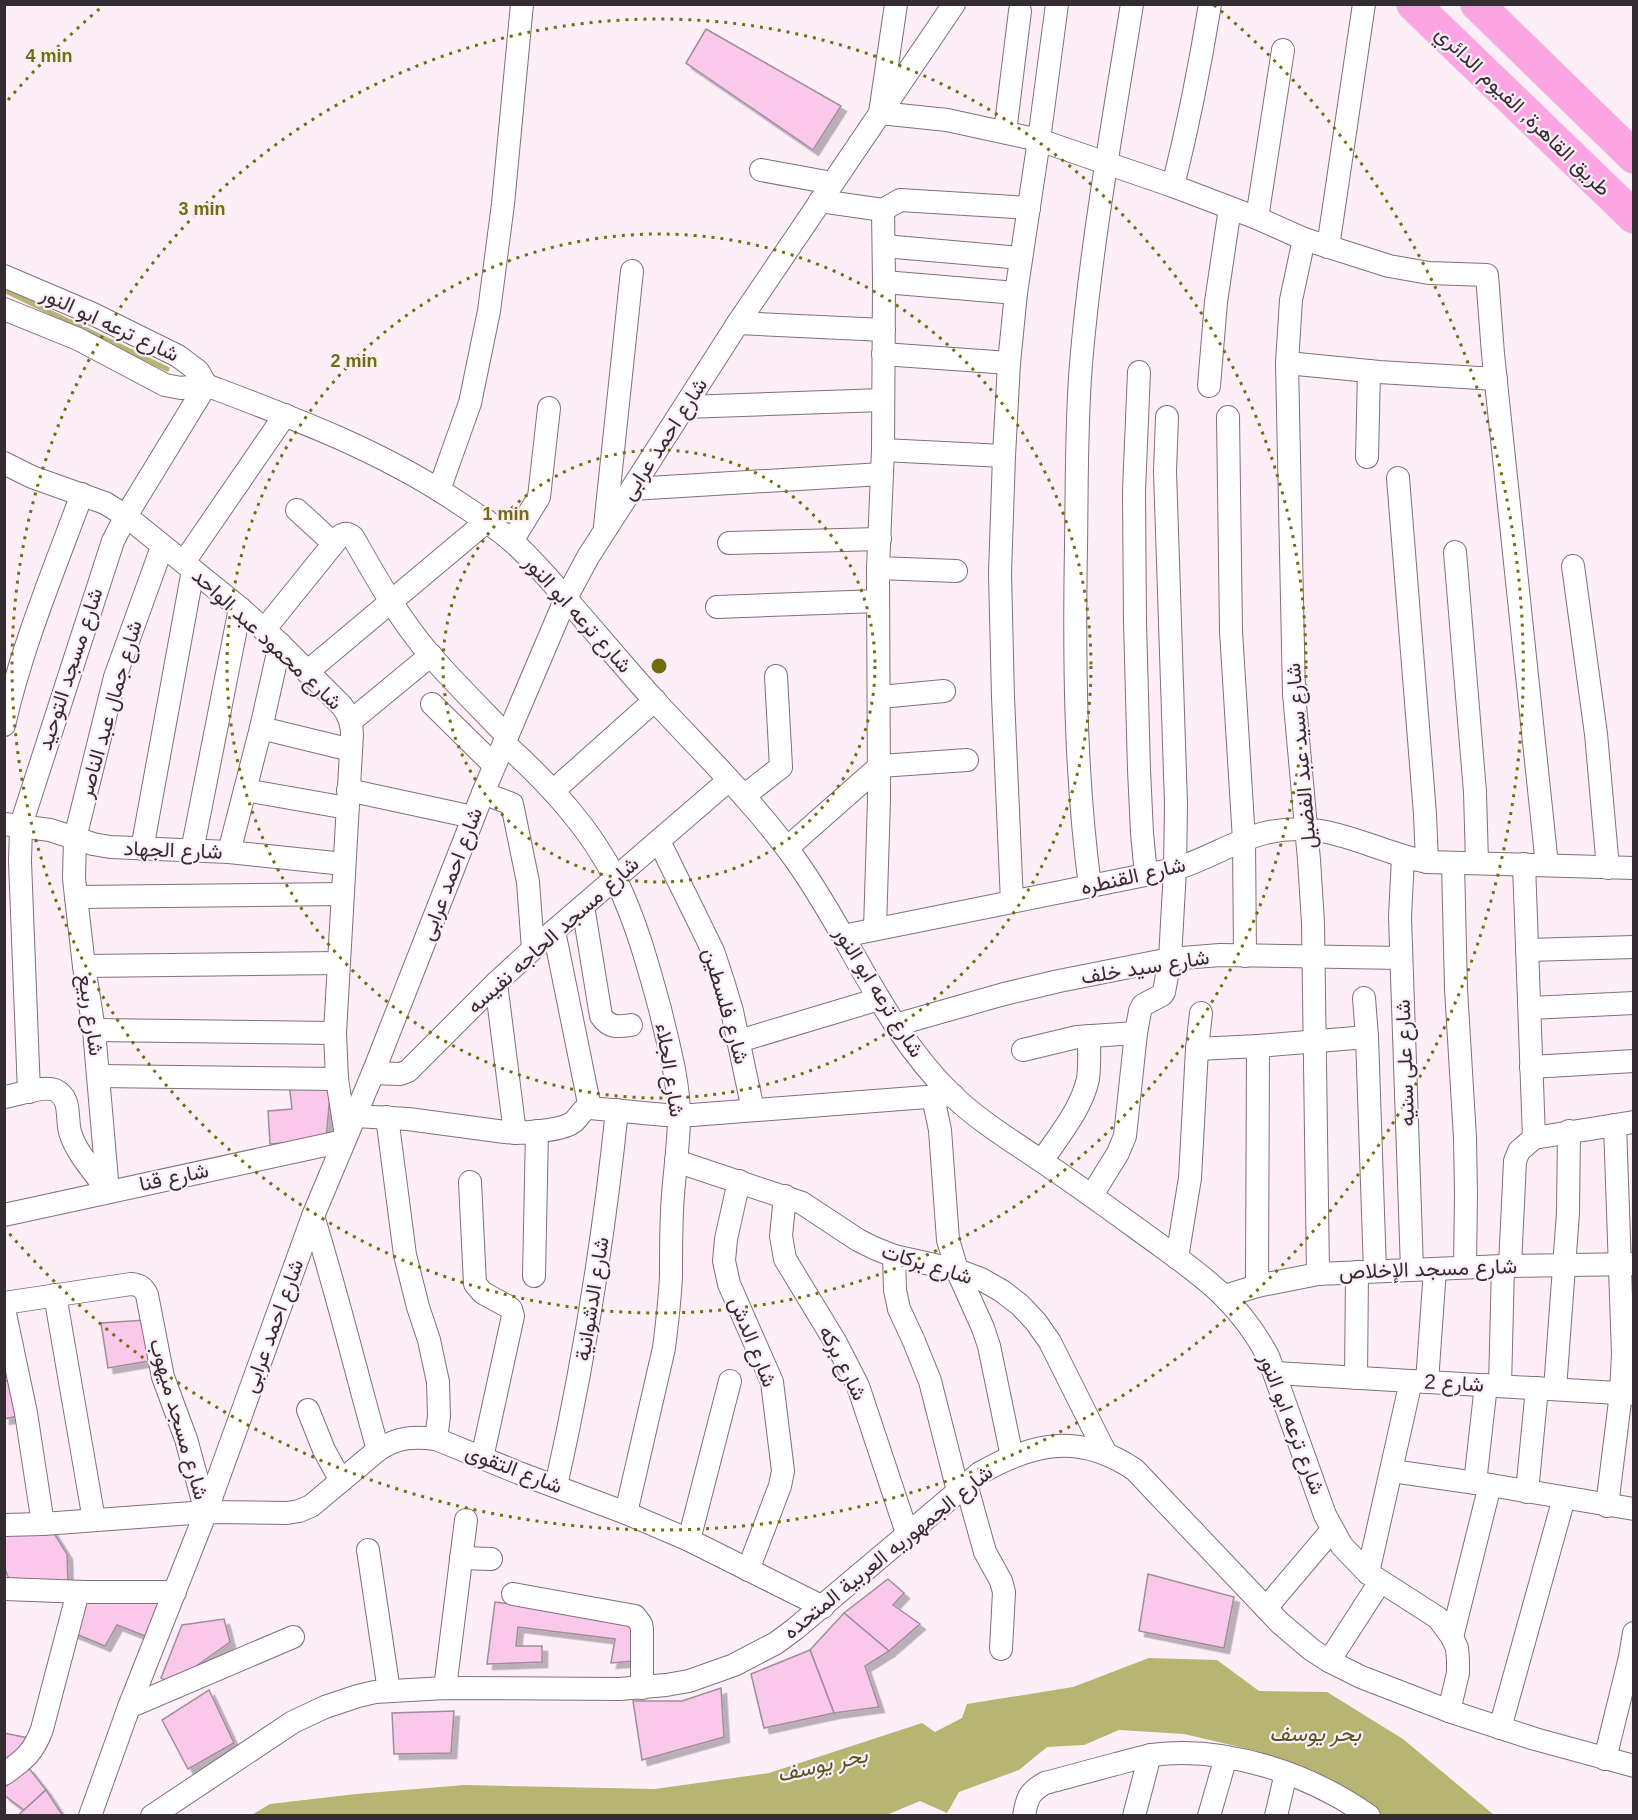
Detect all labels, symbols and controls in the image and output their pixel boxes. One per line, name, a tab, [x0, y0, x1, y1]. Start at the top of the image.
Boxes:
street label: طريق القاهرة, الفيوم الدائري	[1427, 21, 1615, 204]
text: 4 min	[25, 46, 73, 66]
text: 3 min	[178, 199, 226, 219]
street label: شارع ترعه ابو النور	[35, 281, 183, 368]
text: 2 min	[330, 351, 378, 371]
street label: شارع احمد عرابى	[616, 374, 714, 505]
text: 1 min	[482, 504, 530, 524]
street label: شارع ترعه ابو النور	[517, 550, 637, 679]
street label: شارع محمود عبد الواحد	[186, 563, 347, 716]
street label: شارع مسجد التوحيد	[32, 585, 109, 754]
street label: شارع جمال عبد الناصر	[73, 618, 149, 802]
centre of rings	[649, 656, 669, 676]
street label: شارع سيد عبد الفضيل	[1281, 662, 1323, 850]
street label: شارع احمد عرابى	[415, 804, 489, 945]
street label: شارع الجهاد	[123, 836, 223, 866]
street label: شارع مسجد الحاجه نفيسه	[462, 852, 645, 1020]
street label: شارع القنطره	[1078, 852, 1188, 902]
street label: شارع ترعه ابو النور	[827, 921, 929, 1063]
street label: شارع فلسطين	[696, 945, 754, 1067]
street label: شارع سيد خلف	[1079, 945, 1211, 991]
street label: شارع ربيع	[71, 973, 109, 1058]
street label: شارع على سنيه	[1391, 999, 1421, 1127]
street label: شارع الجلاء	[649, 1021, 689, 1119]
street label: شارع قنا	[137, 1158, 211, 1198]
street label: شارع الدشوانية	[570, 1235, 616, 1363]
street label: شارع بركات	[878, 1239, 975, 1291]
street label: شارع مسجد الإخلاص	[1339, 1254, 1517, 1286]
street label: شارع احمد عرابى	[238, 1256, 310, 1397]
street label: شارع الدش	[722, 1293, 782, 1391]
street label: شارع بركه	[812, 1322, 872, 1405]
street label: شارع مسجد ميهوب	[143, 1336, 213, 1503]
street label: شارع ترعه ابو النور	[1252, 1349, 1330, 1499]
street label: شارع 2	[1423, 1369, 1484, 1399]
street label: شارع التقوى	[462, 1440, 566, 1500]
street label: شارع الجمهوريه العربية المتحده	[778, 1460, 999, 1645]
water label: بحر يوسف	[1269, 1721, 1361, 1747]
water label: بحر يوسف	[775, 1742, 870, 1788]

